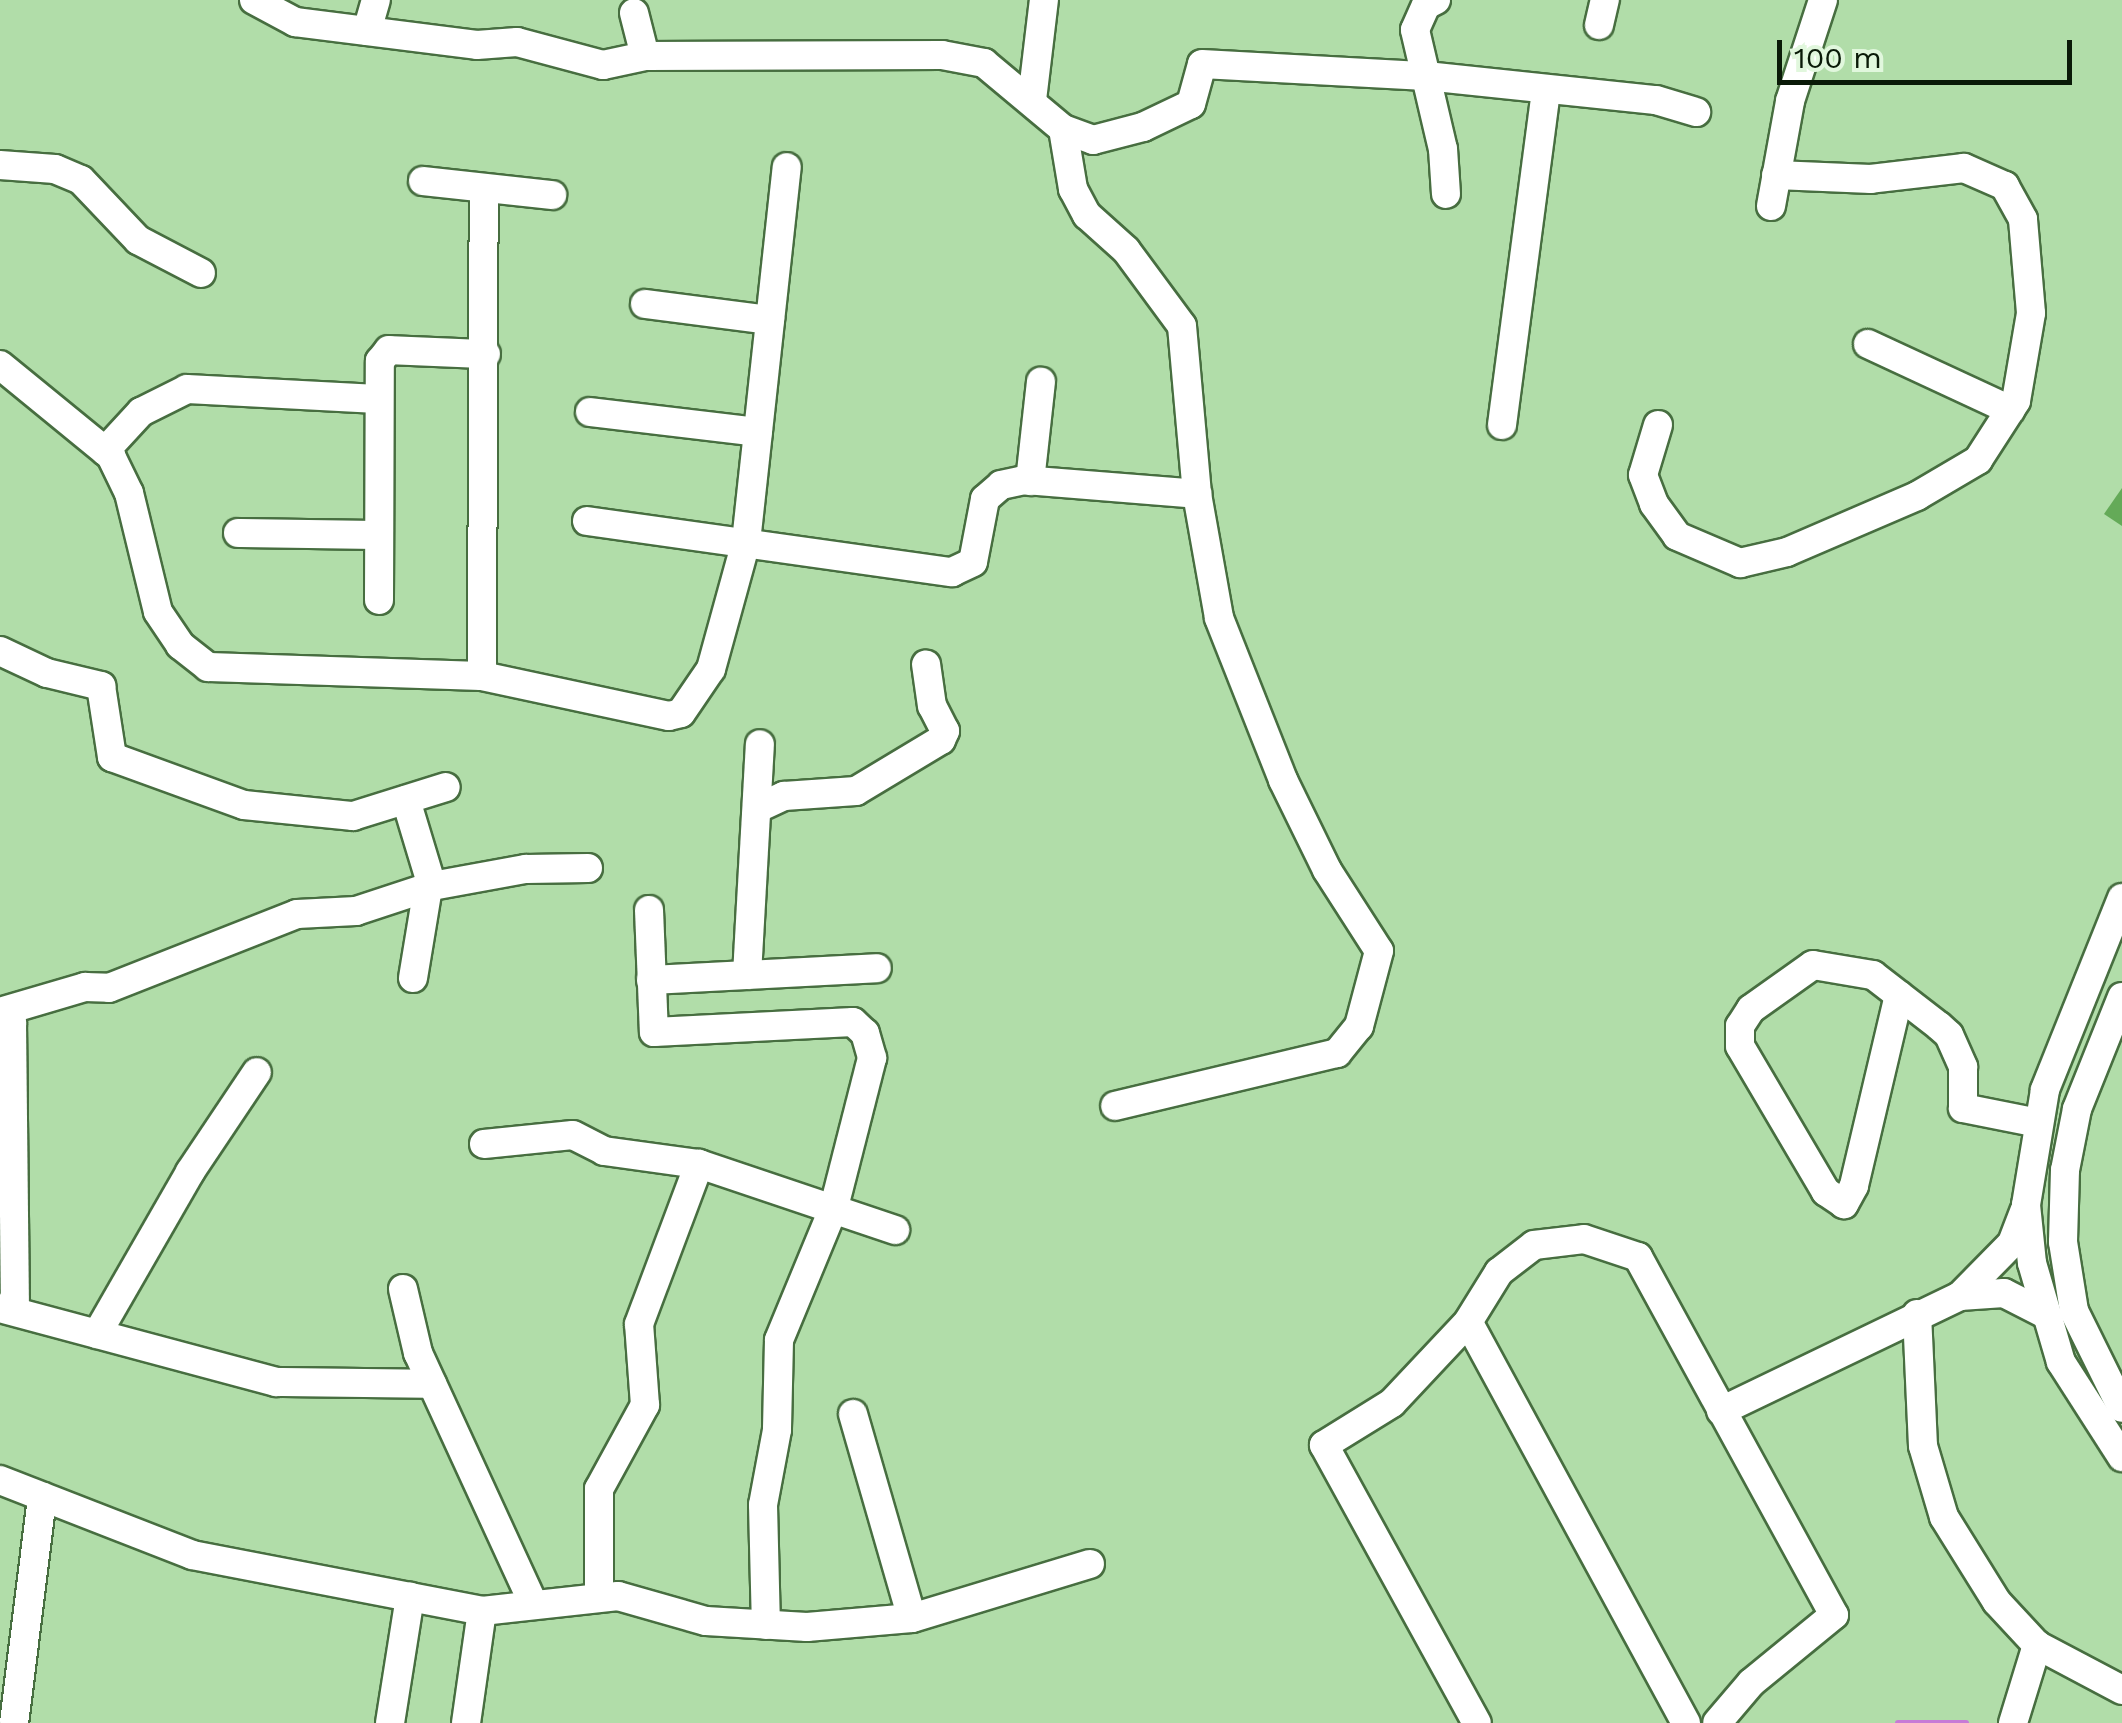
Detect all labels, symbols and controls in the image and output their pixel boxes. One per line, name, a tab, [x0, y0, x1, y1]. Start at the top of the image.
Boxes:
scale bar	[1782, 20, 2077, 82]
text: 100 m	[1794, 40, 1882, 75]

